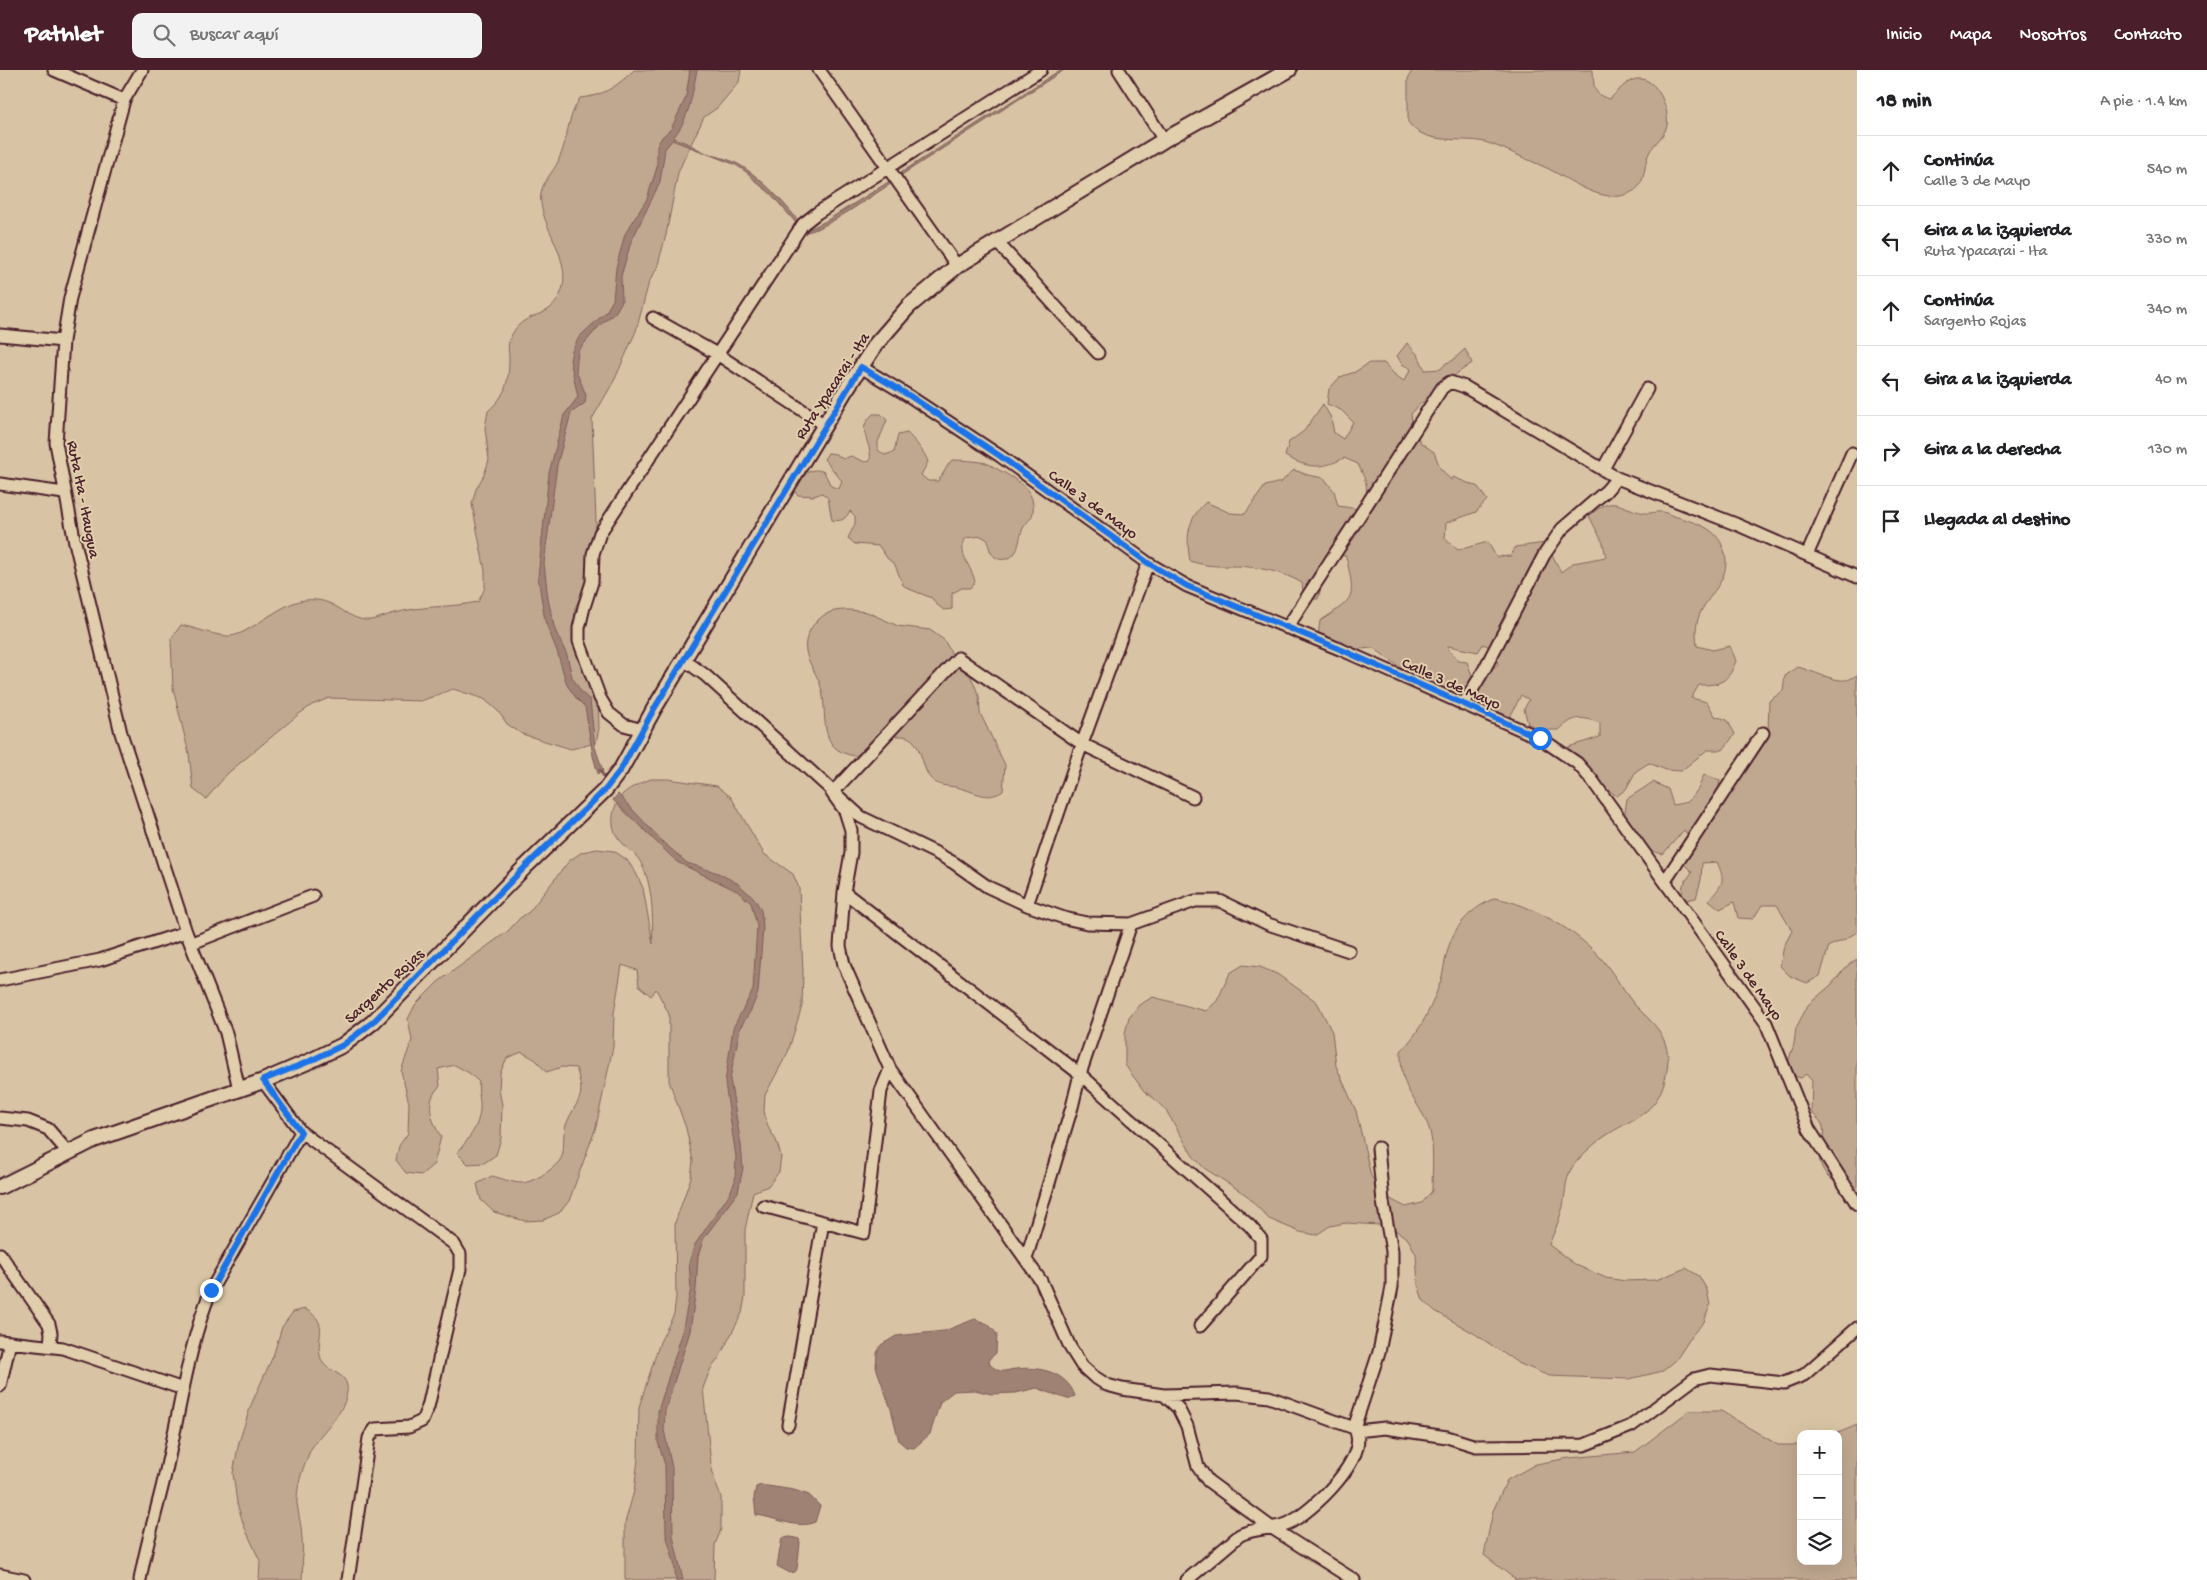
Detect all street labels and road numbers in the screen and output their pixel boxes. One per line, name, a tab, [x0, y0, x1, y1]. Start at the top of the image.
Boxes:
street label: Ruta Ypacarai - Ita	[792, 329, 876, 444]
street label: Ruta Ita - Itaugua	[61, 439, 102, 561]
street label: Calle 3 de Mayo	[1043, 467, 1141, 545]
street label: Calle 3 de Mayo	[1398, 655, 1503, 715]
street label: Calle 3 de Mayo	[1709, 927, 1785, 1025]
street label: Sargento Rojas	[342, 945, 430, 1029]

